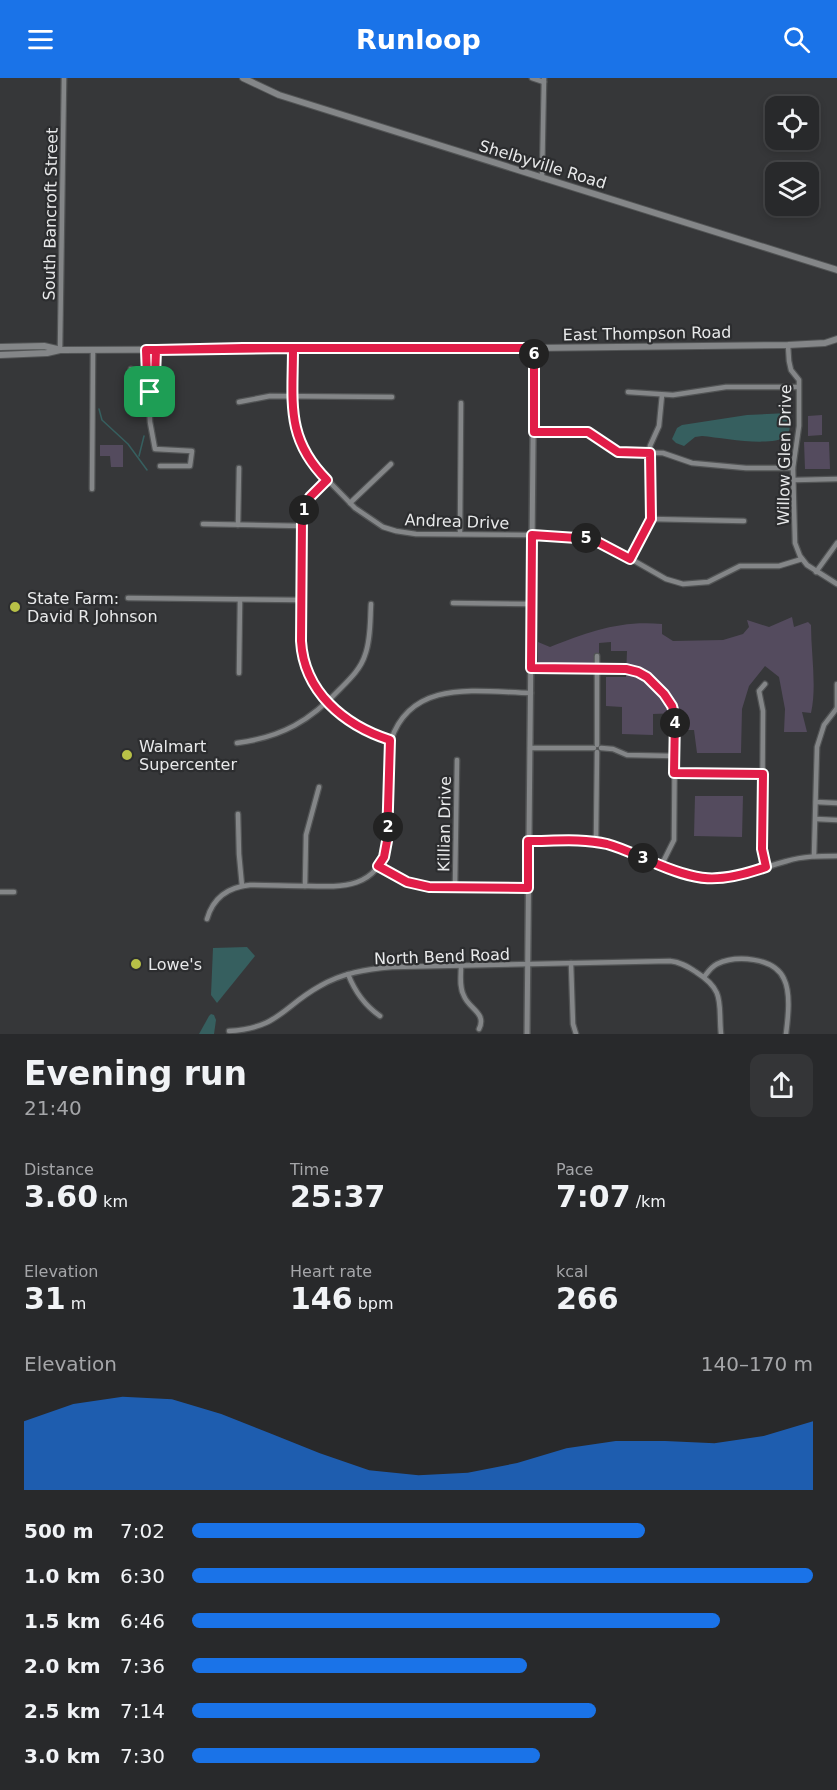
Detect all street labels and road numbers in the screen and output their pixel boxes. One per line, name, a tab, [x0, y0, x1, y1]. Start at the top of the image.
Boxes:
street label: South Bancroft Street	[39, 128, 62, 300]
street label: Shelbyville Road	[477, 136, 609, 193]
street label: East Thompson Road	[563, 323, 731, 344]
street label: Willow Glen Drive	[774, 384, 795, 526]
street label: Andrea Drive	[404, 510, 510, 533]
street label: Killian Drive	[434, 776, 455, 872]
street label: North Bend Road	[374, 945, 510, 968]

